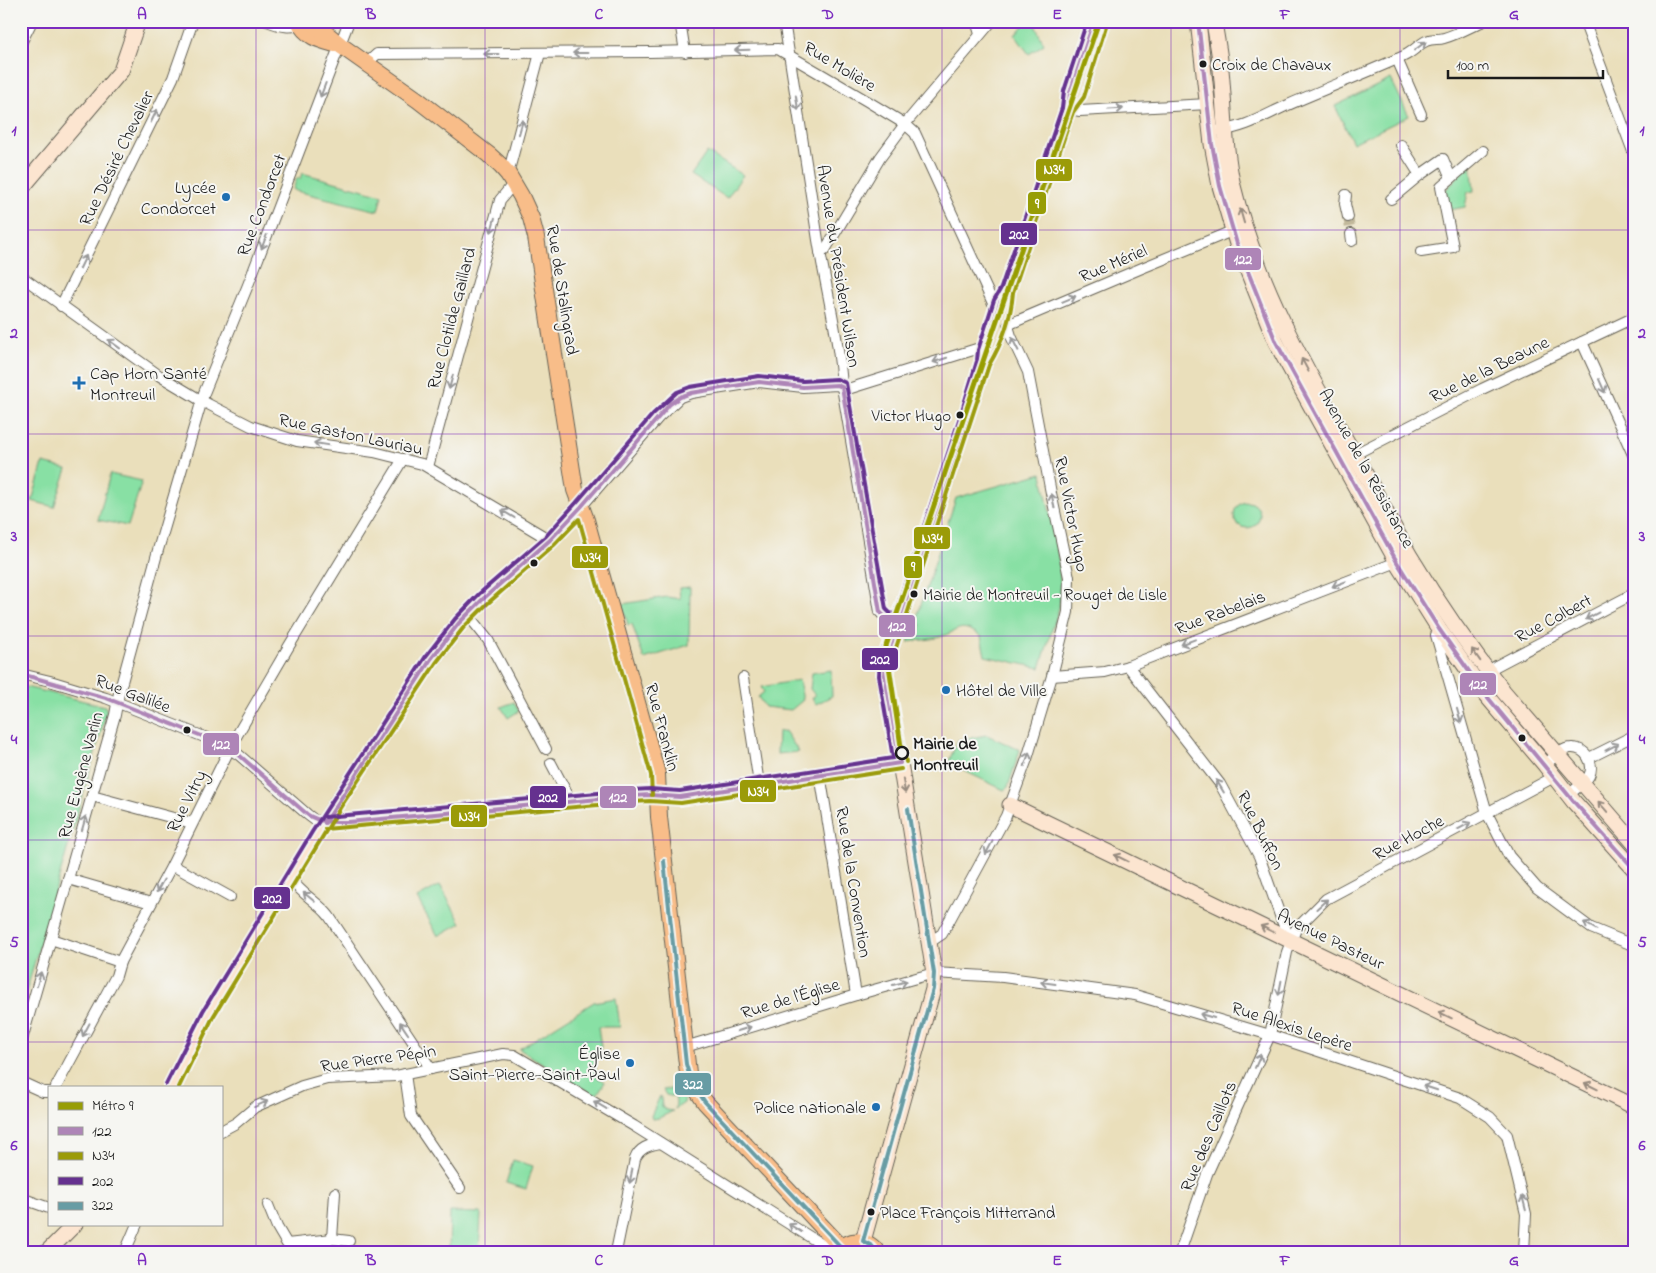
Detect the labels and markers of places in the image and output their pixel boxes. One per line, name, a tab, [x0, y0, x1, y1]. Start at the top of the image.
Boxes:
place label: Croix de Chavaux	[1212, 53, 1331, 78]
marker: Croix de Chavaux	[1198, 59, 1208, 69]
place label: Lycée Condorcet	[141, 176, 217, 223]
marker: Lycée Condorcet	[220, 191, 232, 203]
place label: Cap Horn Santé Montreuil	[90, 362, 208, 409]
marker: Cap Horn Santé Montreuil	[72, 376, 86, 390]
place label: Victor Hugo	[870, 404, 951, 431]
marker: Victor Hugo	[955, 410, 965, 420]
unlabelled marker	[529, 558, 539, 568]
place label: Mairie de Montreuil - Rouget de Lisle	[923, 583, 1167, 610]
marker: Mairie de Montreuil - Rouget de Lisle	[909, 589, 919, 599]
place label: Hôtel de Ville	[956, 679, 1048, 705]
marker: Hôtel de Ville	[940, 684, 952, 696]
unlabelled marker	[182, 725, 192, 735]
place label: Mairie de Montreuil	[913, 732, 978, 779]
unlabelled marker	[1517, 733, 1527, 743]
marker: Mairie de Montreuil	[895, 746, 909, 760]
place label: Église Saint-Pierre-Saint-Paul	[449, 1042, 621, 1089]
marker: Église Saint-Pierre-Saint-Paul	[624, 1057, 636, 1069]
place label: Police nationale	[754, 1096, 867, 1122]
marker: Police nationale	[870, 1101, 882, 1113]
place label: Place François Mitterrand	[880, 1201, 1056, 1226]
marker: Place François Mitterrand	[866, 1207, 876, 1217]

